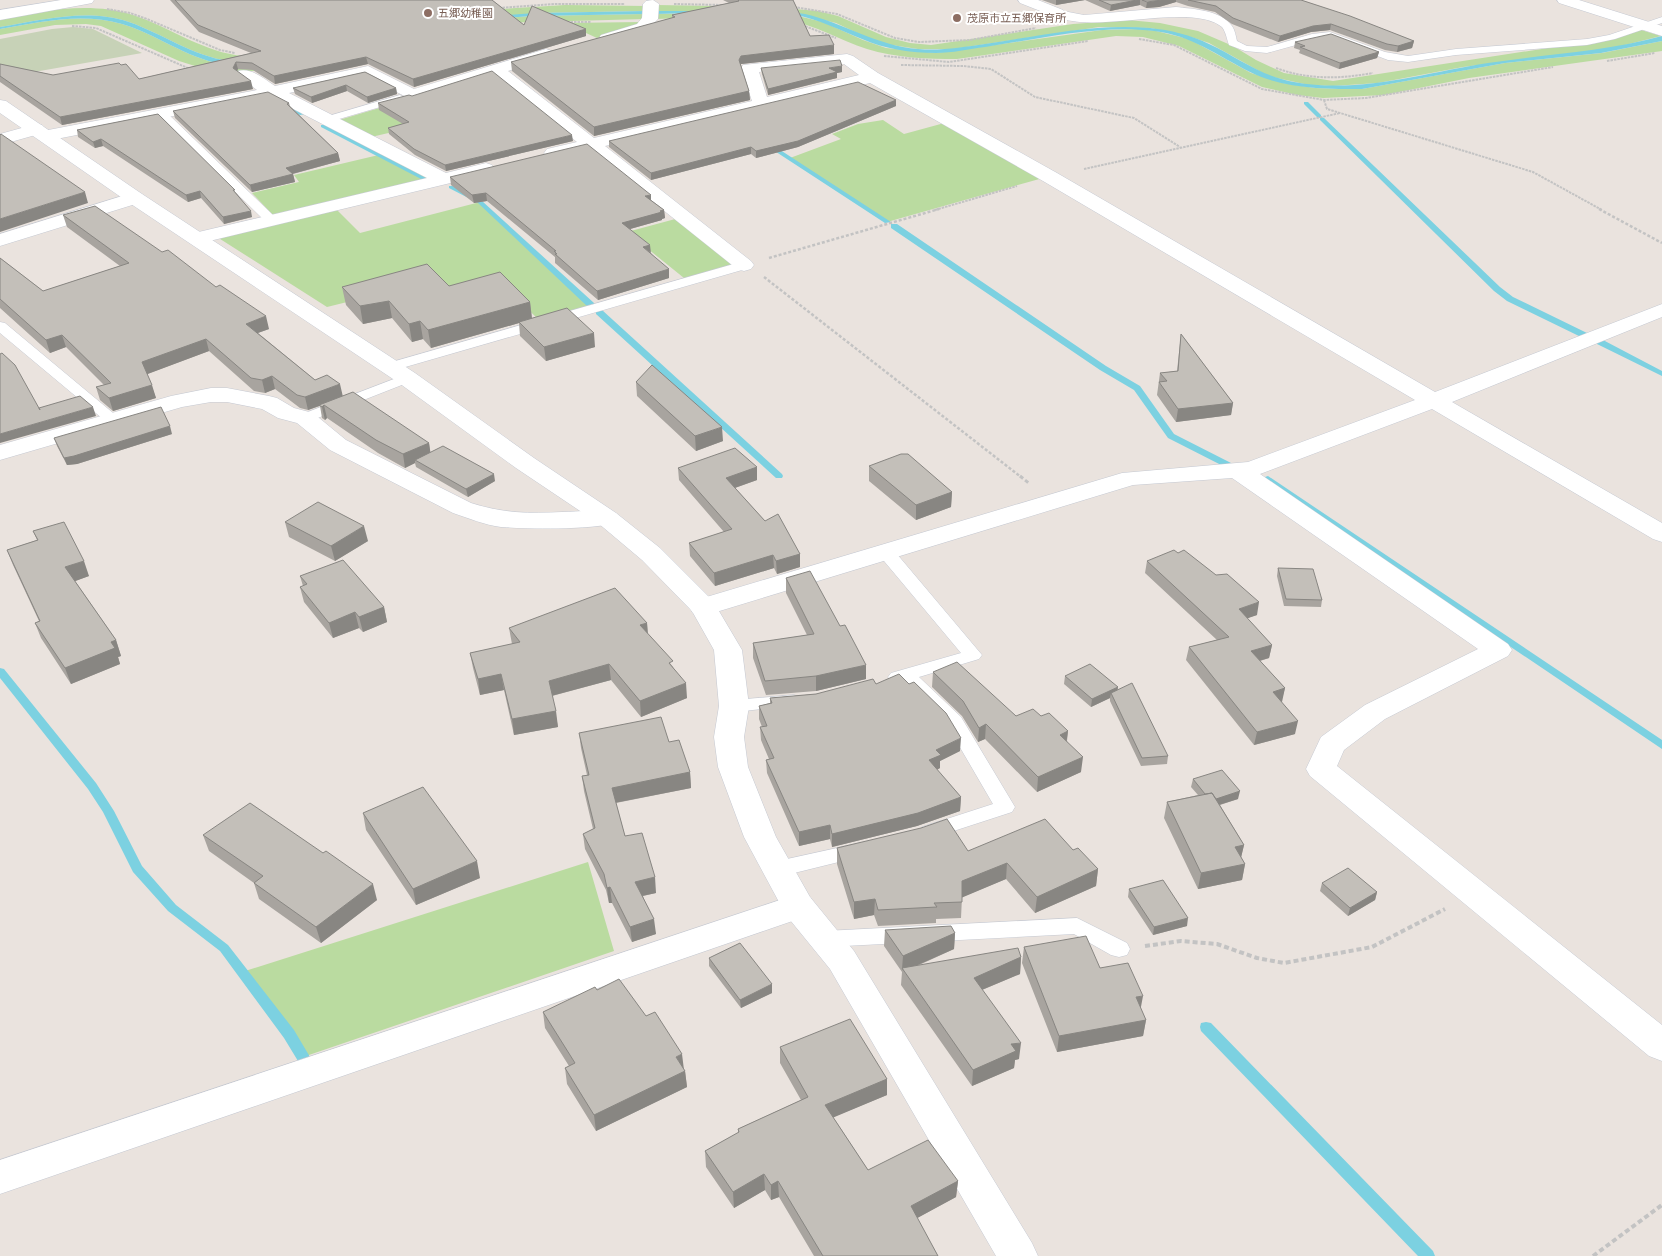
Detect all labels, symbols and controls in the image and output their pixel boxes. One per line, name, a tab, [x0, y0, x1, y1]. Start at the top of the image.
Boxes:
marker: 五郷幼稚園	[422, 7, 434, 19]
place label: 五郷幼稚園	[438, 7, 493, 19]
marker: 茂原市立五郷保育所	[951, 12, 963, 24]
place label: 茂原市立五郷保育所	[967, 12, 1067, 24]

